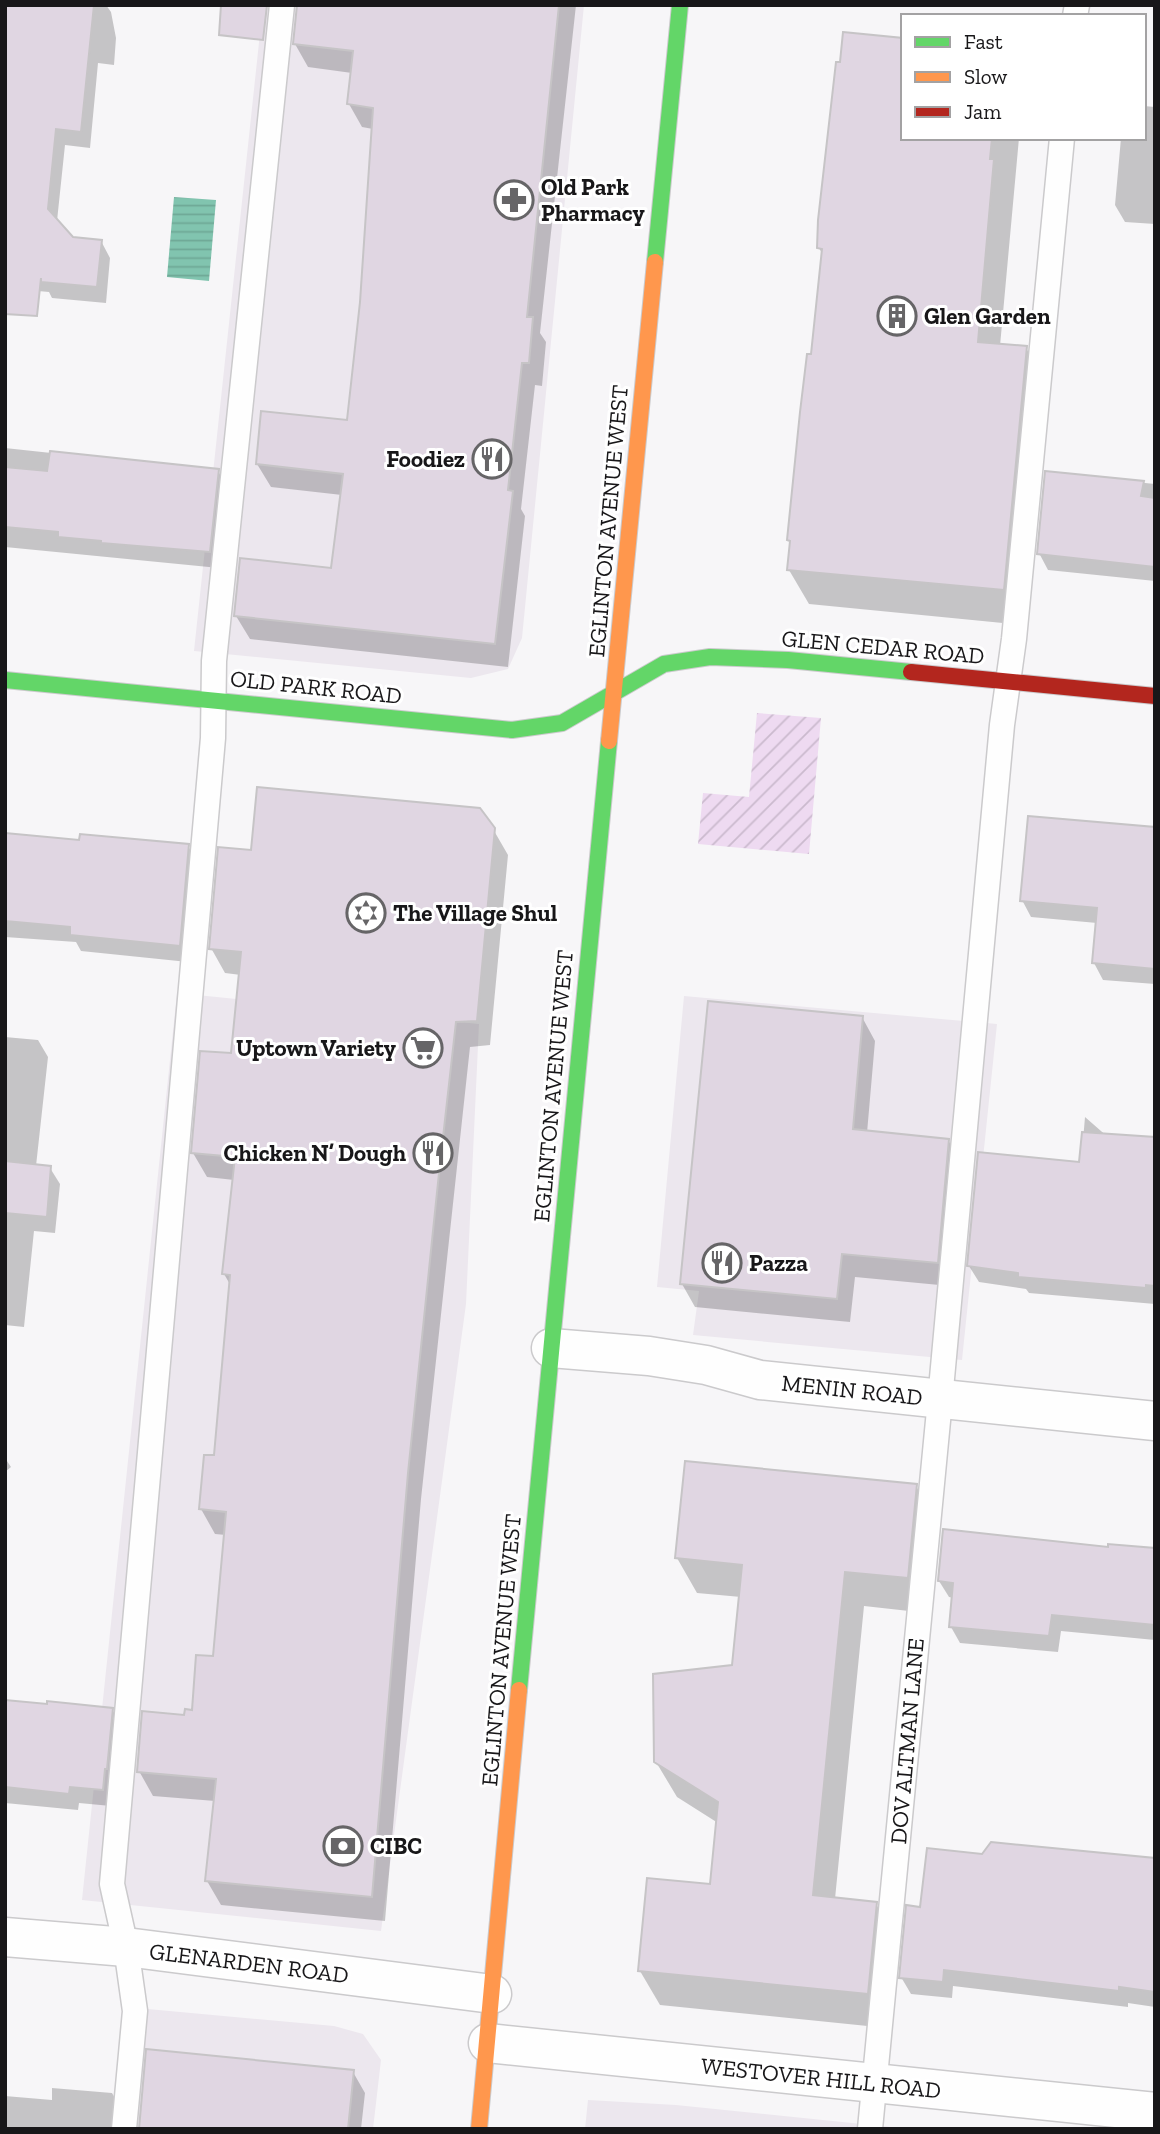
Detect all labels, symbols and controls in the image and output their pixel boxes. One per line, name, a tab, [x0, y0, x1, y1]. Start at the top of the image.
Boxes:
legend	[901, 14, 1146, 140]
text: Fast	[964, 29, 1003, 54]
text: Slow	[964, 64, 1007, 89]
text: Jam	[964, 99, 1001, 124]
place label: Old Park Pharmacy	[541, 173, 646, 227]
pharmacy icon: Old Park Pharmacy	[493, 179, 535, 221]
building icon: Glen Garden	[876, 295, 918, 337]
place label: Glen Garden	[924, 302, 1051, 330]
street label: EGLINTON AVENUE WEST	[582, 384, 634, 658]
restaurant icon: Foodiez	[471, 438, 513, 480]
place label: Foodiez	[386, 445, 465, 473]
street label: GLEN CEDAR ROAD	[780, 624, 986, 670]
street label: OLD PARK ROAD	[229, 664, 403, 710]
synagogue icon: The Village Shul	[345, 892, 387, 934]
place label: The Village Shul	[393, 899, 558, 927]
street label: EGLINTON AVENUE WEST	[527, 949, 579, 1223]
supermarket icon: Uptown Variety	[402, 1027, 444, 1069]
place label: Uptown Variety	[236, 1034, 397, 1062]
restaurant icon: Chicken N’ Dough	[412, 1132, 454, 1174]
place label: Chicken N’ Dough	[224, 1139, 407, 1167]
restaurant icon: Pazza	[701, 1242, 743, 1284]
place label: Pazza	[749, 1249, 808, 1277]
street label: MENIN ROAD	[780, 1369, 924, 1411]
street label: EGLINTON AVENUE WEST	[475, 1513, 527, 1787]
street label: DOV ALTMAN LANE	[884, 1637, 930, 1845]
bank icon: CIBC	[322, 1825, 364, 1867]
place label: CIBC	[370, 1832, 422, 1860]
street label: GLENARDEN ROAD	[148, 1937, 350, 1989]
street label: WESTOVER HILL ROAD	[700, 2051, 942, 2105]

